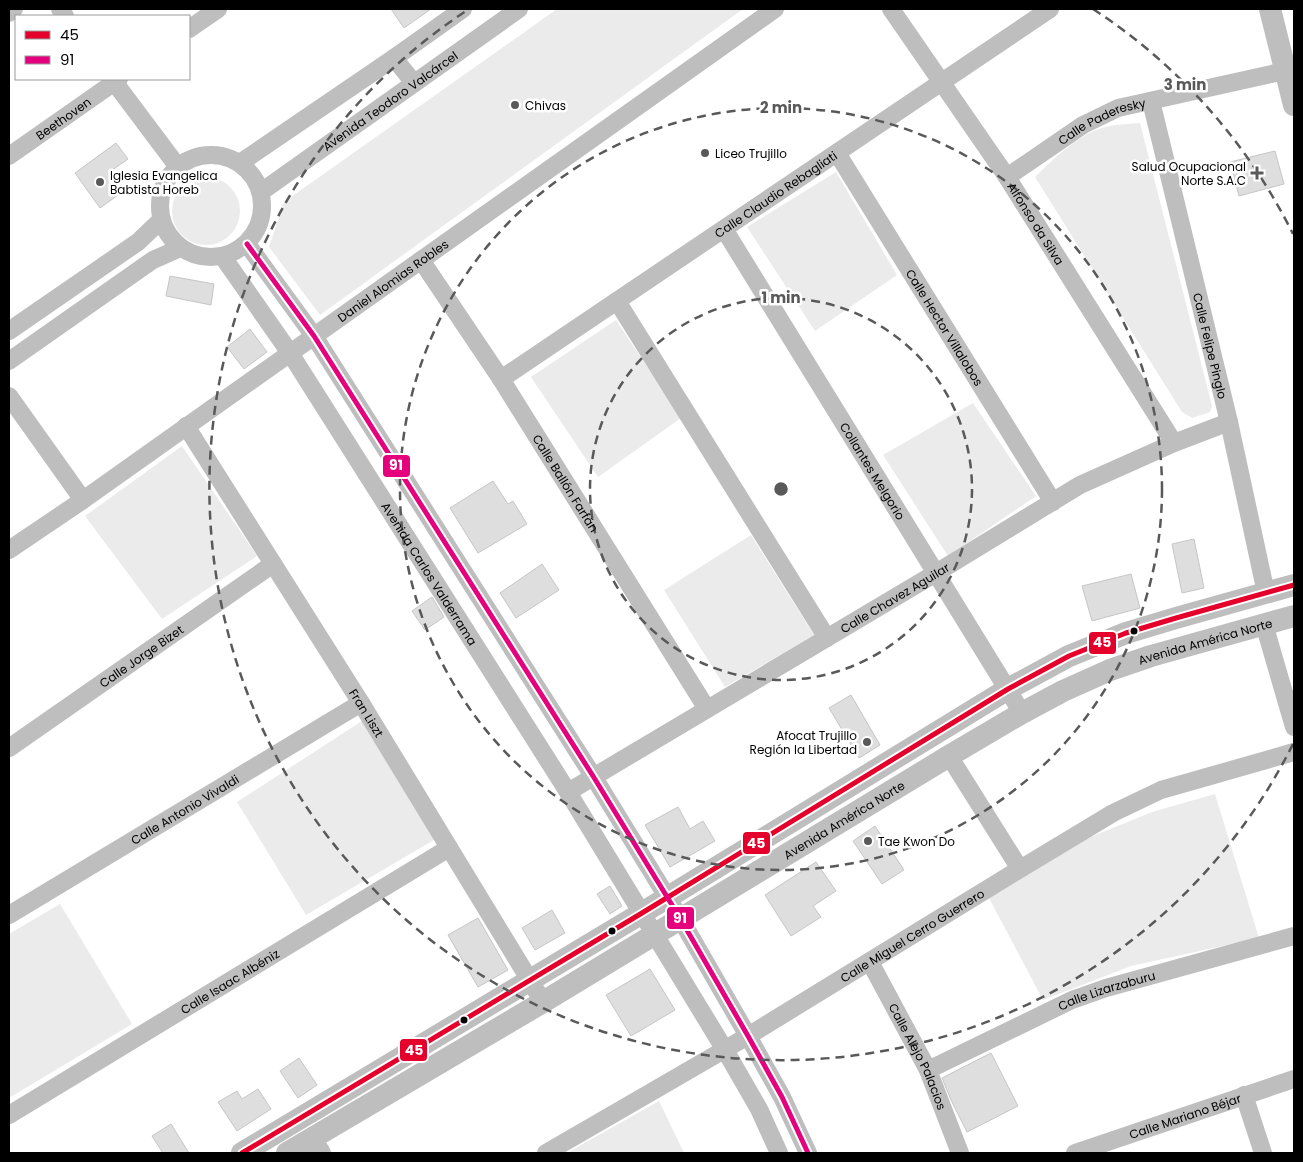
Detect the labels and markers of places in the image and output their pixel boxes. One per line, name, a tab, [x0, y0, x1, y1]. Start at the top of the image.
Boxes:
place label: Chivas	[525, 97, 566, 114]
marker: Chivas	[509, 99, 521, 111]
place label: Liceo Trujillo	[715, 145, 787, 162]
marker: Liceo Trujillo	[699, 147, 711, 159]
place label: Salud Ocupacional Norte S.A.C	[1132, 158, 1246, 189]
marker: Salud Ocupacional Norte S.A.C	[1250, 166, 1264, 180]
place label: Iglesia Evangelica Babtista Horeb	[110, 167, 218, 198]
marker: Iglesia Evangelica Babtista Horeb	[94, 176, 106, 188]
centre of rings	[772, 480, 790, 498]
unlabelled marker	[1129, 626, 1139, 636]
place label: Afocat Trujillo Región la Libertad	[750, 727, 857, 758]
marker: Afocat Trujillo Región la Libertad	[861, 736, 873, 748]
place label: Tae Kwon Do	[878, 833, 955, 850]
marker: Tae Kwon Do	[862, 835, 874, 847]
unlabelled marker	[607, 926, 617, 936]
unlabelled marker	[459, 1015, 469, 1025]

